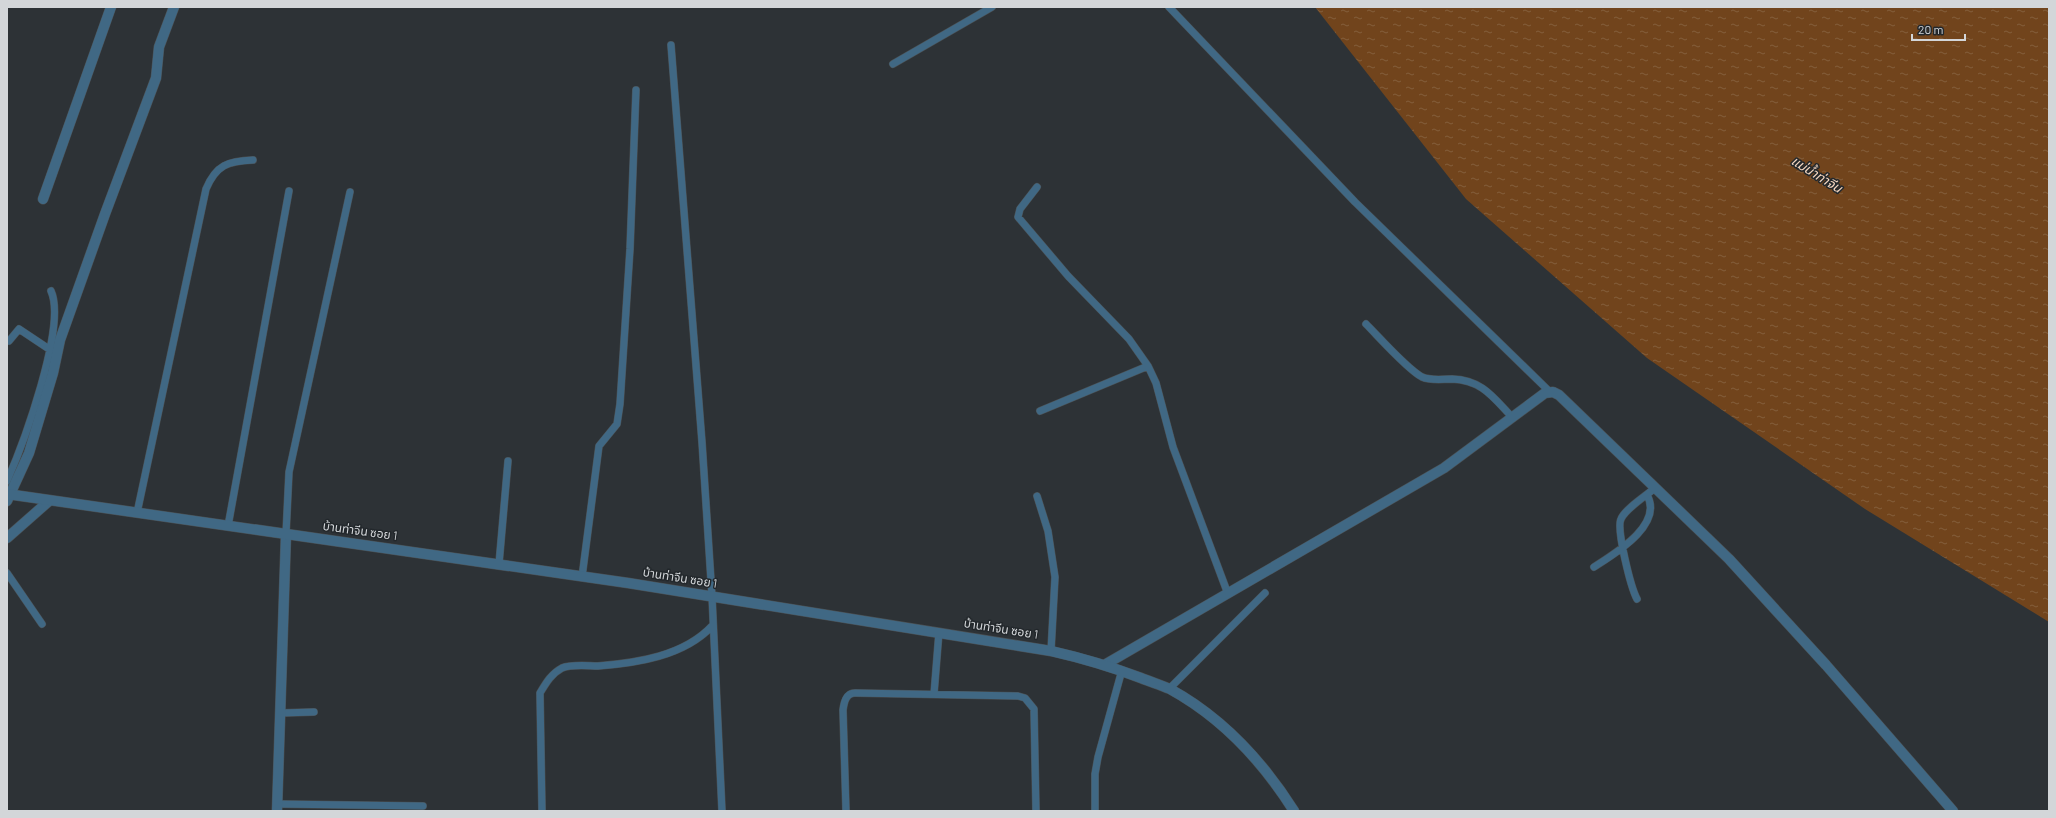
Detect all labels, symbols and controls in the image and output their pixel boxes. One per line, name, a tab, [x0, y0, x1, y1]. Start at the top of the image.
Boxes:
scale bar	[1912, 16, 1965, 42]
text: 20 m	[1918, 22, 1944, 36]
water label: แม่น้ำท่าจีน	[1789, 151, 1847, 196]
street label: บ้านท่าจีน ซอย 1	[322, 518, 398, 542]
street label: บ้านท่าจีน ซอย 1	[642, 564, 718, 590]
street label: บ้านท่าจีน ซอย 1	[963, 615, 1039, 641]

